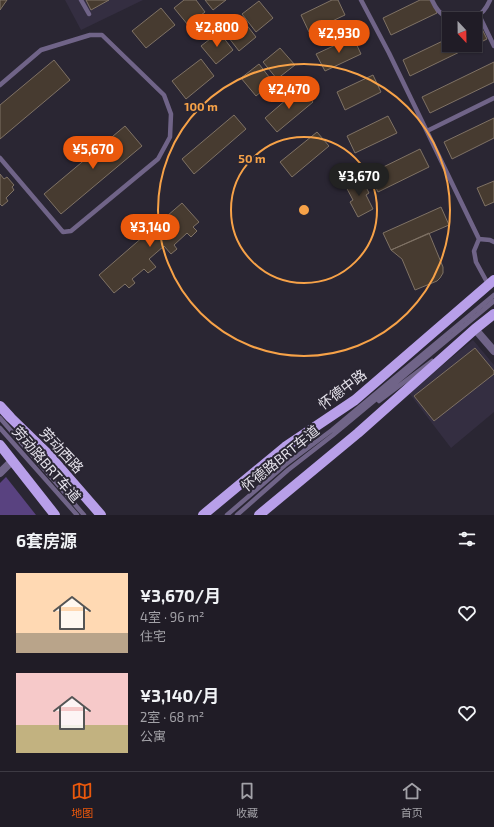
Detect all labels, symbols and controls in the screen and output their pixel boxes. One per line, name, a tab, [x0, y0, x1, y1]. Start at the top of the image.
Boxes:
north arrow	[442, 12, 482, 52]
map controls	[442, 12, 482, 52]
pin: ¥2,800	[184, 14, 250, 48]
text: ¥2,800	[195, 19, 239, 35]
pin: ¥2,930	[306, 20, 372, 54]
text: ¥2,930	[318, 25, 360, 41]
pin: ¥2,470	[256, 76, 322, 110]
text: ¥2,470	[268, 81, 310, 97]
text: 100 m	[184, 99, 218, 113]
pin: ¥5,670	[60, 136, 126, 170]
text: ¥5,670	[72, 141, 114, 157]
text: 50 m	[238, 151, 266, 165]
pin: ¥3,670	[326, 163, 392, 197]
text: ¥3,670	[338, 168, 380, 184]
centre of rings	[297, 203, 311, 217]
pin: ¥3,140	[117, 214, 183, 248]
text: ¥3,140	[130, 219, 170, 235]
street label: 怀德中路	[315, 365, 369, 413]
street label: 怀德路BRT车道	[238, 421, 322, 495]
street label: 劳动路BRT车道	[9, 422, 85, 506]
street label: 劳动西路	[37, 424, 87, 476]
icon: filters	[456, 528, 478, 550]
text: 6套房源	[16, 530, 77, 550]
text: ¥3,670/月	[140, 585, 221, 605]
icon: home	[48, 589, 96, 637]
icon: heart	[456, 602, 478, 624]
text: 4室 · 96 m²	[140, 609, 204, 625]
text: 住宅	[140, 628, 166, 644]
text: ¥3,140/月	[140, 685, 220, 705]
icon: home	[48, 689, 96, 737]
icon: heart	[456, 702, 478, 724]
text: 2室 · 68 m²	[140, 709, 204, 725]
text: 公寓	[140, 728, 166, 744]
tab: 地图	[71, 780, 93, 820]
tab: 收藏	[236, 780, 258, 820]
tab: 首页	[401, 780, 423, 820]

